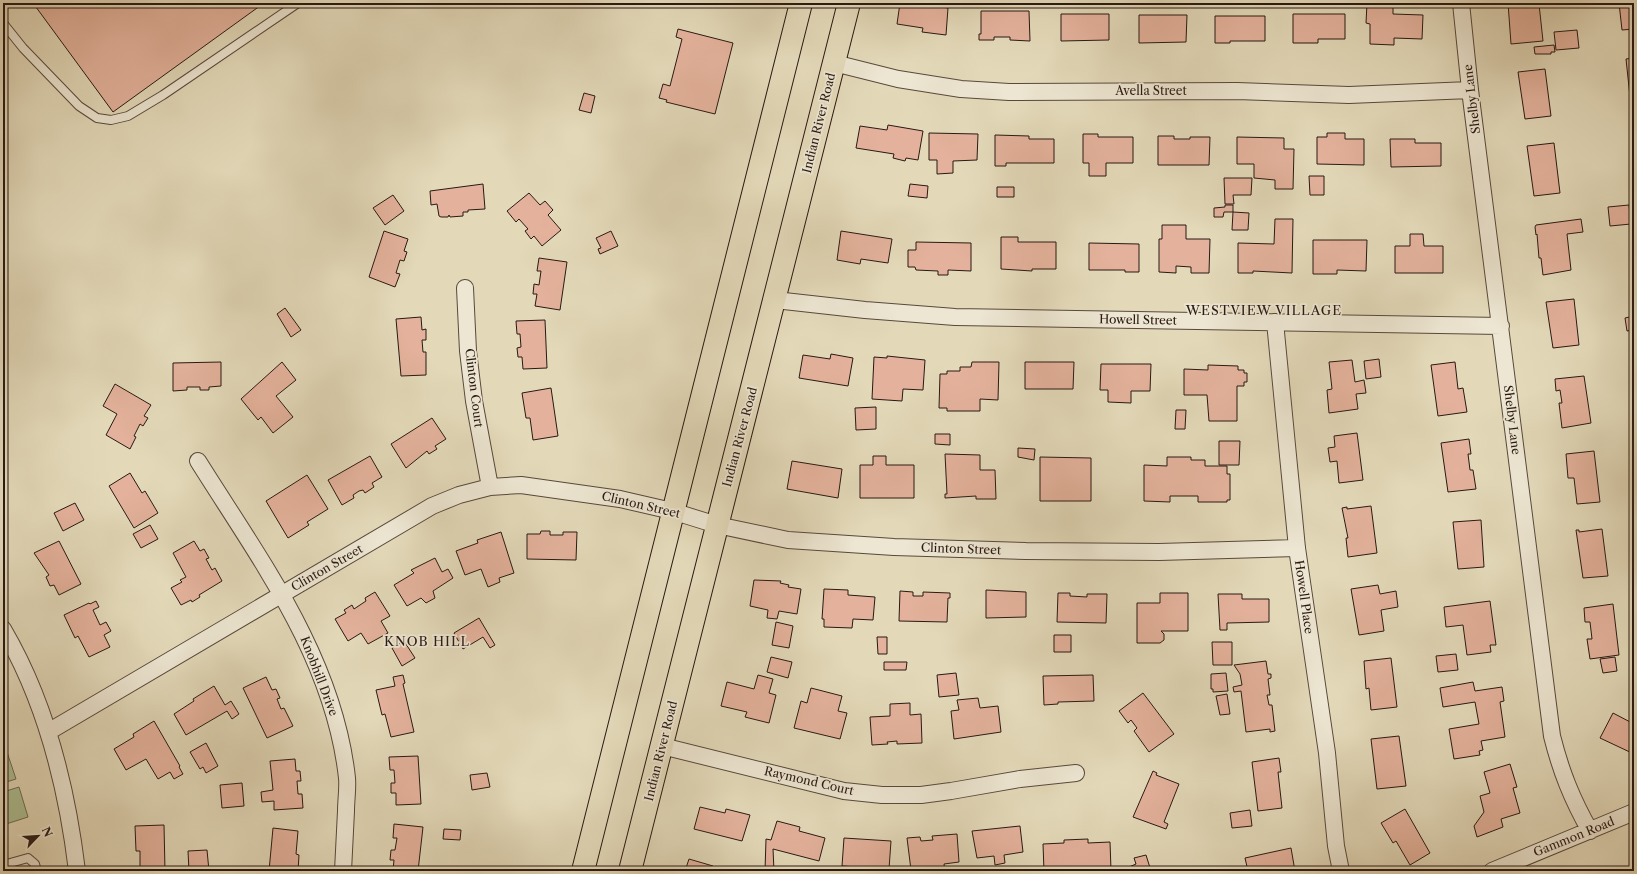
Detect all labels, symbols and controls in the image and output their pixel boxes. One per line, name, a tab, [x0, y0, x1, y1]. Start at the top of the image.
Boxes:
street label: Shelby Lane	[1460, 63, 1483, 135]
street label: Indian River Road	[799, 70, 838, 175]
street label: Avella Street	[1114, 83, 1188, 98]
district label: WESTVIEW VILLAGE	[1185, 302, 1342, 318]
street label: Howell Street	[1099, 311, 1178, 328]
street label: Clinton Court	[462, 348, 487, 429]
street label: Shelby Lane	[1501, 384, 1524, 456]
street label: Indian River Road	[719, 385, 760, 489]
street label: Clinton Street	[600, 488, 683, 521]
street label: Clinton Street	[921, 540, 1002, 557]
street label: Clinton Street	[288, 541, 366, 594]
street label: Howell Place	[1292, 559, 1317, 635]
district label: KNOB HILL	[384, 633, 470, 649]
street label: Knobhill Drive	[297, 634, 342, 718]
street label: Indian River Road	[641, 698, 680, 803]
street label: Raymond Court	[763, 763, 856, 798]
street label: Gammon Road	[1531, 813, 1617, 860]
north arrow	[18, 816, 58, 856]
text: N	[39, 824, 56, 839]

